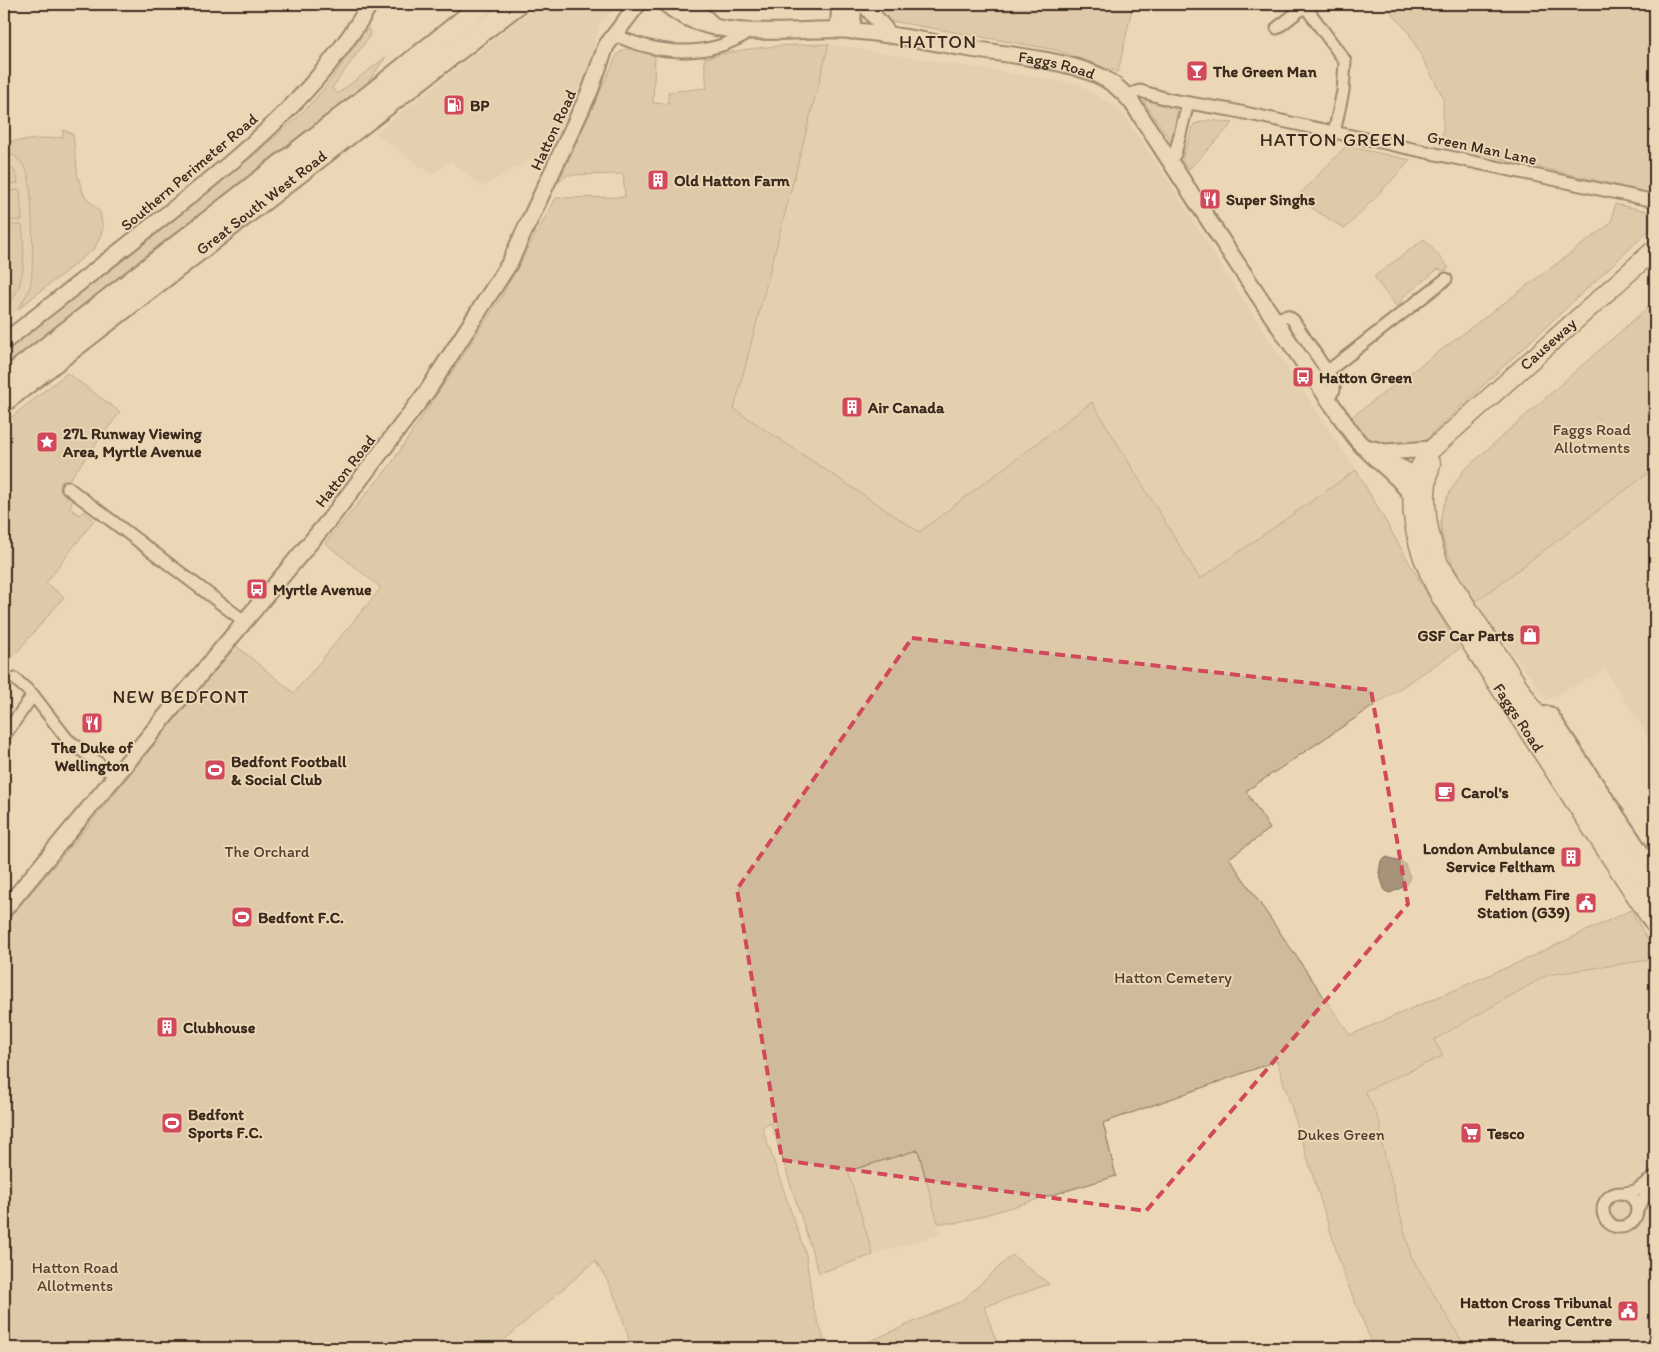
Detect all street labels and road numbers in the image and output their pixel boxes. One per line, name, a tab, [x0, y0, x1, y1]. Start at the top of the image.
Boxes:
street label: Faggs Road	[1017, 46, 1098, 83]
street label: Hatton Road	[526, 86, 580, 173]
street label: Southern Perimeter Road	[117, 109, 261, 235]
street label: Green Man Lane	[1425, 127, 1539, 169]
street label: Great South West Road	[192, 146, 330, 259]
street label: Causeway	[1516, 314, 1580, 374]
street label: Hatton Road	[311, 431, 379, 511]
street label: Faggs Road	[1490, 679, 1549, 755]

